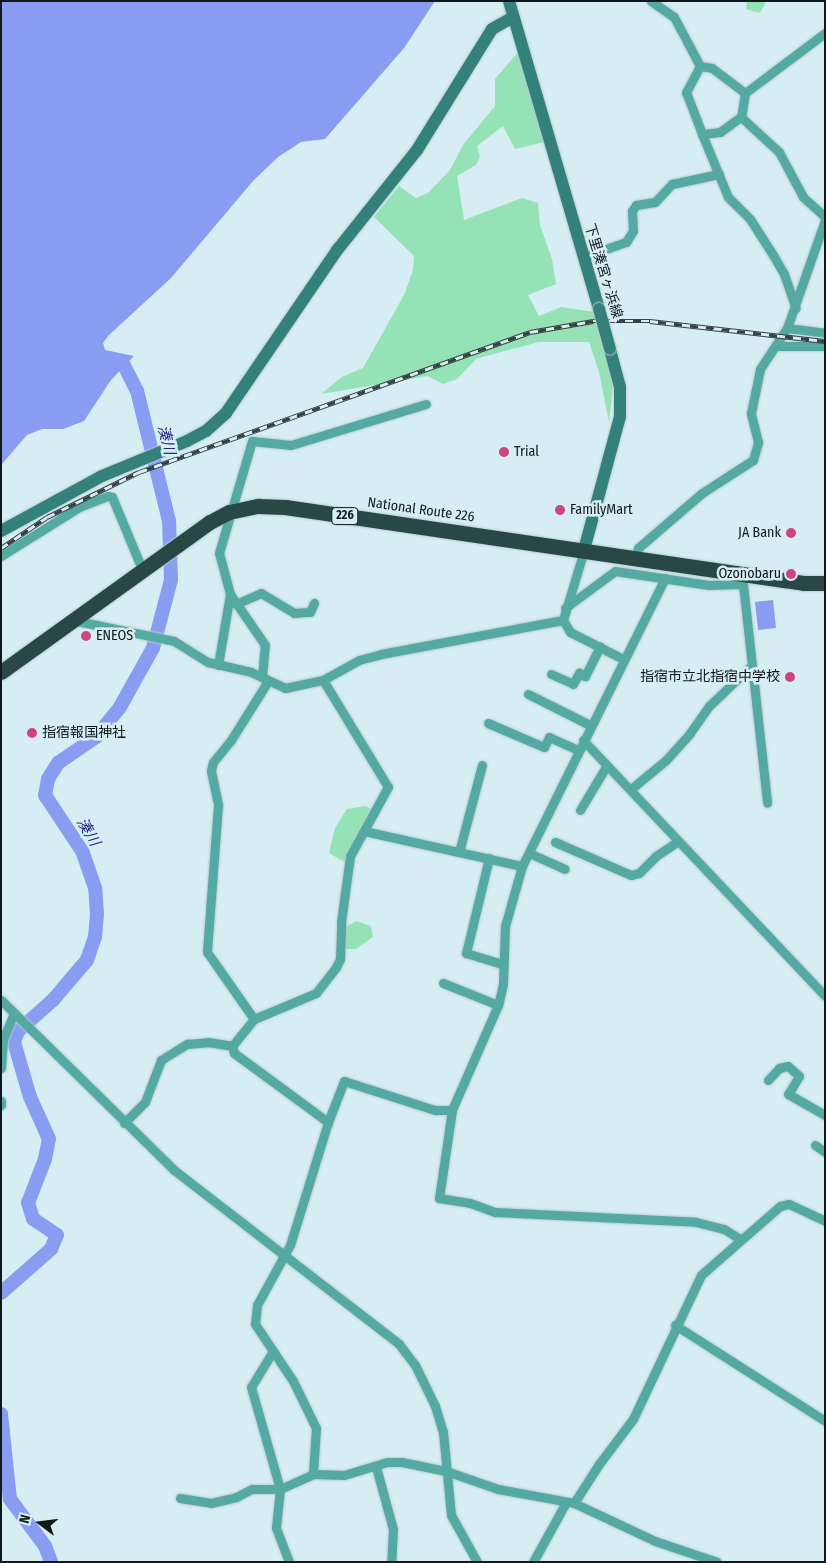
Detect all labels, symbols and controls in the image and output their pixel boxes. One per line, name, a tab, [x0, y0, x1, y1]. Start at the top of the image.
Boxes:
street label: 下里湊宮ヶ浜線	[581, 222, 625, 320]
water label: 湊川	[154, 423, 178, 457]
place label: Trial	[514, 444, 539, 460]
marker: Trial	[498, 446, 510, 458]
street label: National Route 226	[366, 494, 476, 526]
place label: FamilyMart	[570, 502, 633, 518]
marker: FamilyMart	[554, 504, 566, 516]
road number: 226	[331, 506, 359, 526]
place label: JA Bank	[738, 525, 781, 541]
marker: JA Bank	[785, 527, 797, 539]
place label: Ozonobaru	[718, 566, 781, 582]
marker: Ozonobaru	[785, 568, 797, 580]
place label: ENEOS	[96, 628, 133, 644]
marker: ENEOS	[80, 630, 92, 642]
place label: 指宿市立北指宿中学校	[640, 669, 780, 685]
marker: 指宿市立北指宿中学校	[784, 671, 796, 683]
place label: 指宿報国神社	[42, 725, 126, 741]
marker: 指宿報国神社	[26, 727, 38, 739]
water label: 湊川	[73, 815, 103, 849]
north arrow	[15, 1498, 65, 1548]
text: N	[16, 1513, 34, 1525]

